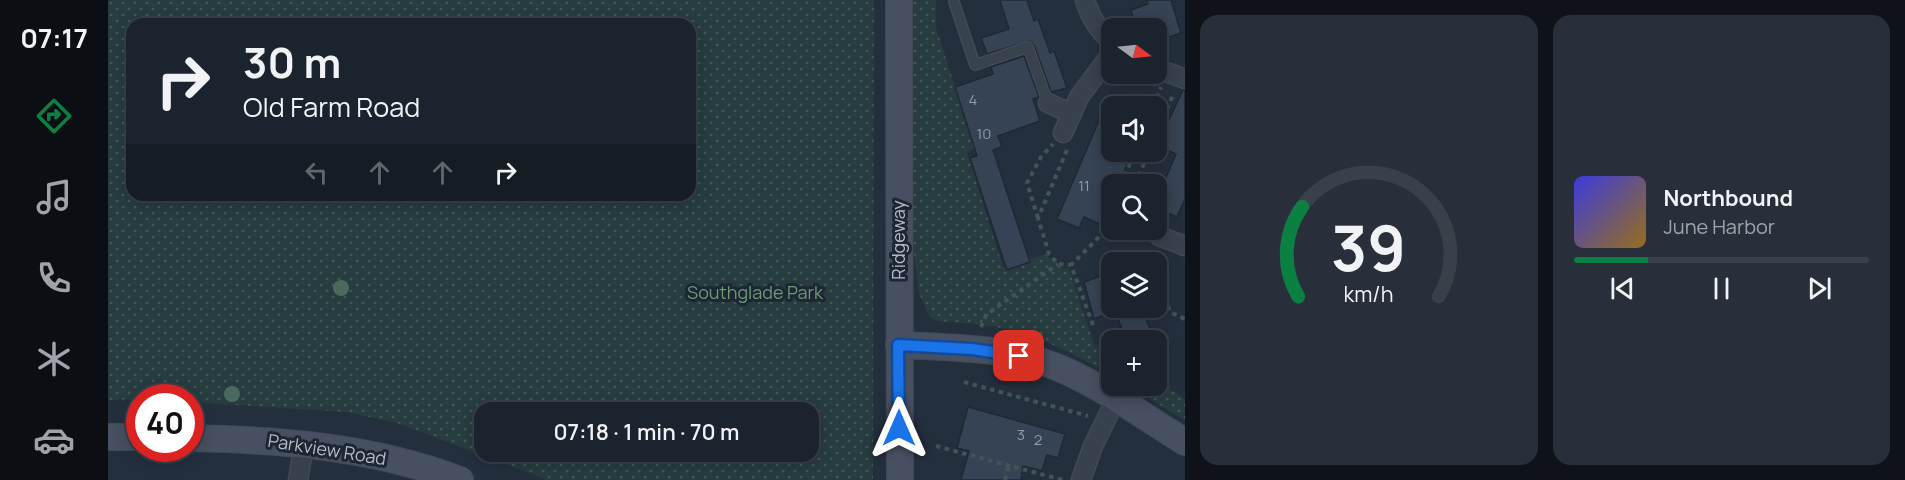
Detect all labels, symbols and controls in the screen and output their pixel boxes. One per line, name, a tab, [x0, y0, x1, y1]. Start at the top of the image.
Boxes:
north arrow	[1101, 18, 1167, 84]
map controls	[1101, 18, 1167, 396]
text: 07:17	[20, 19, 88, 56]
text: 30 m	[243, 33, 341, 91]
icon: right	[144, 42, 222, 120]
text: Old Farm Road	[243, 88, 420, 125]
house number: 4	[969, 89, 978, 110]
icon: directions	[33, 95, 75, 137]
button: sound	[1101, 96, 1167, 162]
house number: 10	[977, 123, 992, 144]
icon: left	[300, 156, 333, 189]
icon: ahead	[363, 156, 396, 189]
icon: ahead	[426, 156, 459, 189]
icon: right	[489, 156, 522, 189]
button: search	[1101, 174, 1167, 240]
house number: 11	[1078, 175, 1090, 196]
icon: music	[33, 176, 75, 218]
text: Northbound	[1664, 183, 1793, 213]
street label: Ridgeway	[886, 200, 910, 280]
text: 39	[1331, 204, 1406, 290]
text: June Harbor	[1664, 213, 1775, 240]
button: layers	[1101, 252, 1167, 318]
icon: phone	[33, 257, 75, 299]
icon: previous	[1606, 272, 1639, 305]
icon: pause	[1705, 272, 1738, 305]
icon: next	[1803, 272, 1836, 305]
text: km/h	[1344, 279, 1394, 308]
park label: Southglade Park	[687, 280, 824, 304]
pin	[993, 330, 1044, 381]
button: +	[1101, 330, 1167, 396]
icon: climate	[33, 338, 75, 380]
icon: arrive	[1002, 339, 1035, 372]
speed limit sign: 40	[126, 384, 204, 462]
position arrow	[867, 396, 931, 460]
text: 07:18 · 1 min · 70 m	[554, 417, 740, 447]
icon: car	[33, 419, 75, 461]
house number: 3	[1017, 424, 1025, 445]
street label: Parkview Road	[266, 428, 388, 470]
house number: 2	[1034, 429, 1042, 450]

